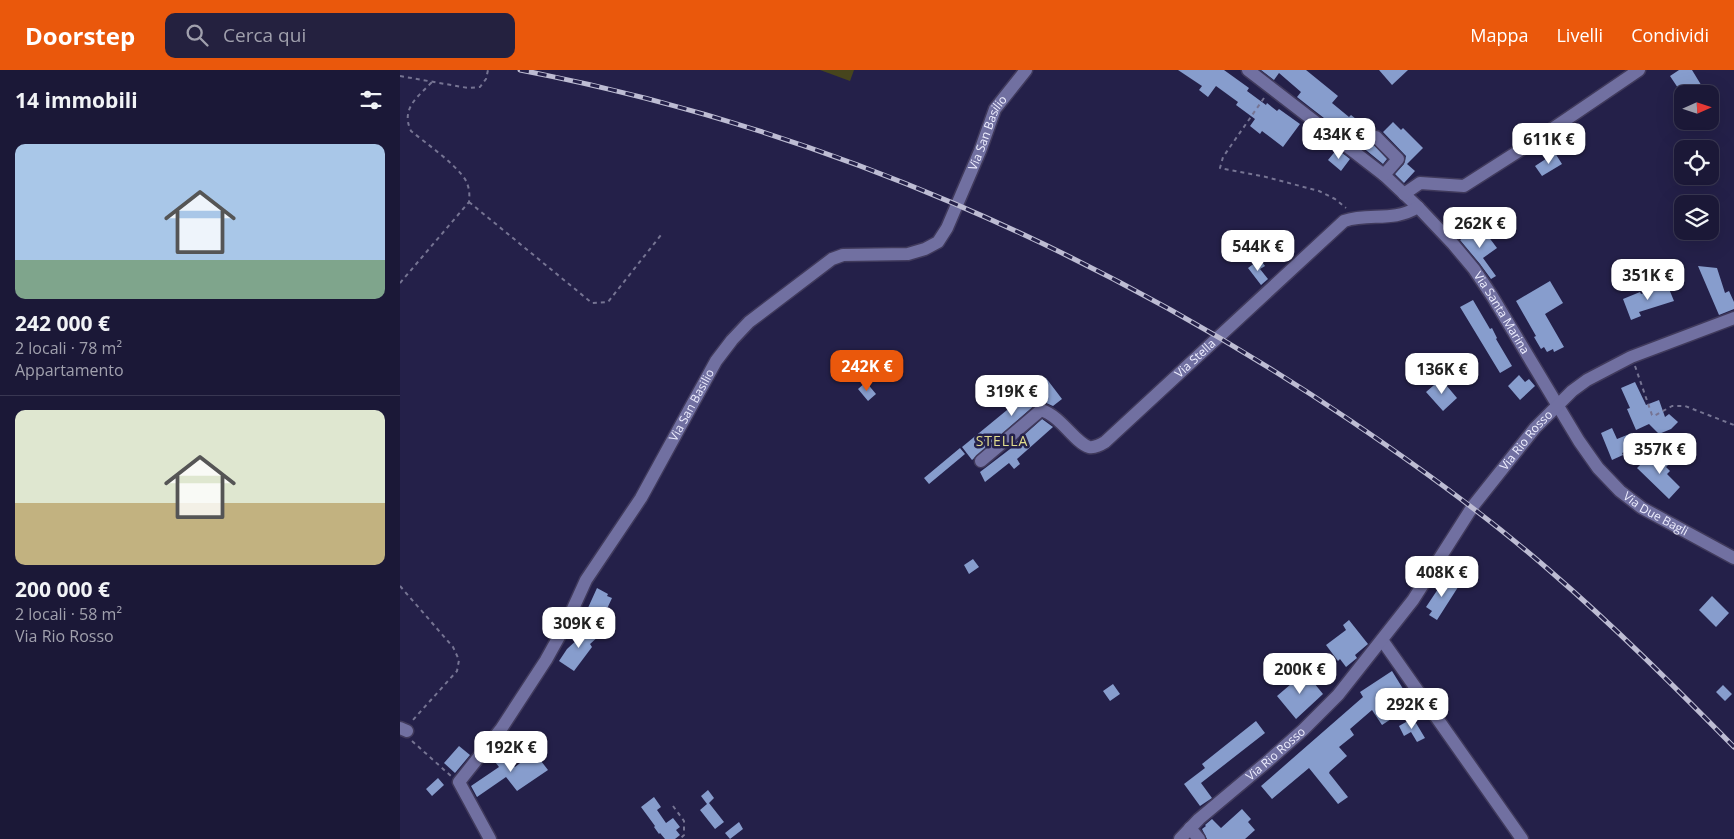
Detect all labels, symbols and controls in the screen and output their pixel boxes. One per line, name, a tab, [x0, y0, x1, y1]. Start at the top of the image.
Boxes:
search box	[165, 13, 515, 58]
text: Doorstep	[25, 19, 135, 52]
icon: search	[183, 21, 211, 49]
text: Cerca qui	[223, 22, 306, 48]
text: Mappa	[1470, 23, 1528, 47]
text: Livelli	[1556, 23, 1603, 47]
text: Condividi	[1631, 23, 1709, 47]
north arrow	[1674, 85, 1719, 130]
map controls	[1674, 85, 1719, 240]
text: 14 immobili	[15, 86, 138, 114]
icon: filters	[357, 86, 385, 114]
street label: Via San Basilio	[964, 91, 1011, 173]
pin: 434K €	[1298, 118, 1380, 160]
pin: 611K €	[1508, 122, 1590, 165]
text: 434K €	[1313, 123, 1365, 145]
text: 611K €	[1523, 128, 1575, 150]
button: locate	[1674, 140, 1719, 185]
icon: home	[155, 177, 245, 267]
button: layers	[1674, 195, 1719, 240]
pin: 262K €	[1439, 206, 1521, 249]
text: 262K €	[1454, 212, 1506, 234]
pin: 544K €	[1217, 230, 1299, 272]
text: 544K €	[1232, 235, 1284, 257]
pin: 351K €	[1607, 258, 1689, 301]
text: 351K €	[1622, 264, 1674, 286]
street label: Via Santa Marina	[1470, 268, 1534, 357]
text: 242 000 €	[15, 309, 110, 337]
street label: Via Stella	[1171, 335, 1219, 382]
text: 2 locali · 78 m²	[15, 337, 122, 359]
pin: 242K €	[826, 350, 908, 392]
pin: 136K €	[1401, 352, 1483, 395]
text: 242K €	[841, 355, 893, 377]
text: 136K €	[1416, 358, 1468, 380]
text: Appartamento	[15, 359, 124, 381]
street label: Via San Basilio	[665, 366, 718, 444]
pin: 319K €	[971, 374, 1053, 417]
text: 319K €	[986, 380, 1038, 402]
street label: Via Rio Rosso	[1495, 406, 1556, 474]
district label: STELLA	[976, 431, 1028, 450]
pin: 357K €	[1619, 432, 1701, 475]
text: 357K €	[1634, 438, 1686, 460]
icon: home	[155, 442, 245, 532]
street label: Via Due Bagli	[1620, 488, 1691, 539]
pin: 408K €	[1401, 556, 1483, 598]
text: 408K €	[1416, 561, 1468, 583]
text: 200 000 €	[15, 575, 110, 603]
text: 2 locali · 58 m²	[15, 603, 122, 625]
pin: 309K €	[538, 606, 620, 649]
text: 309K €	[553, 612, 605, 634]
text: Via Rio Rosso	[15, 625, 114, 647]
pin: 200K €	[1259, 652, 1341, 695]
text: 200K €	[1274, 658, 1326, 680]
pin: 292K €	[1371, 688, 1453, 730]
text: 292K €	[1386, 693, 1438, 715]
street label: Via Rio Rosso	[1242, 723, 1309, 784]
pin: 192K €	[470, 730, 552, 773]
text: 192K €	[485, 736, 537, 758]

